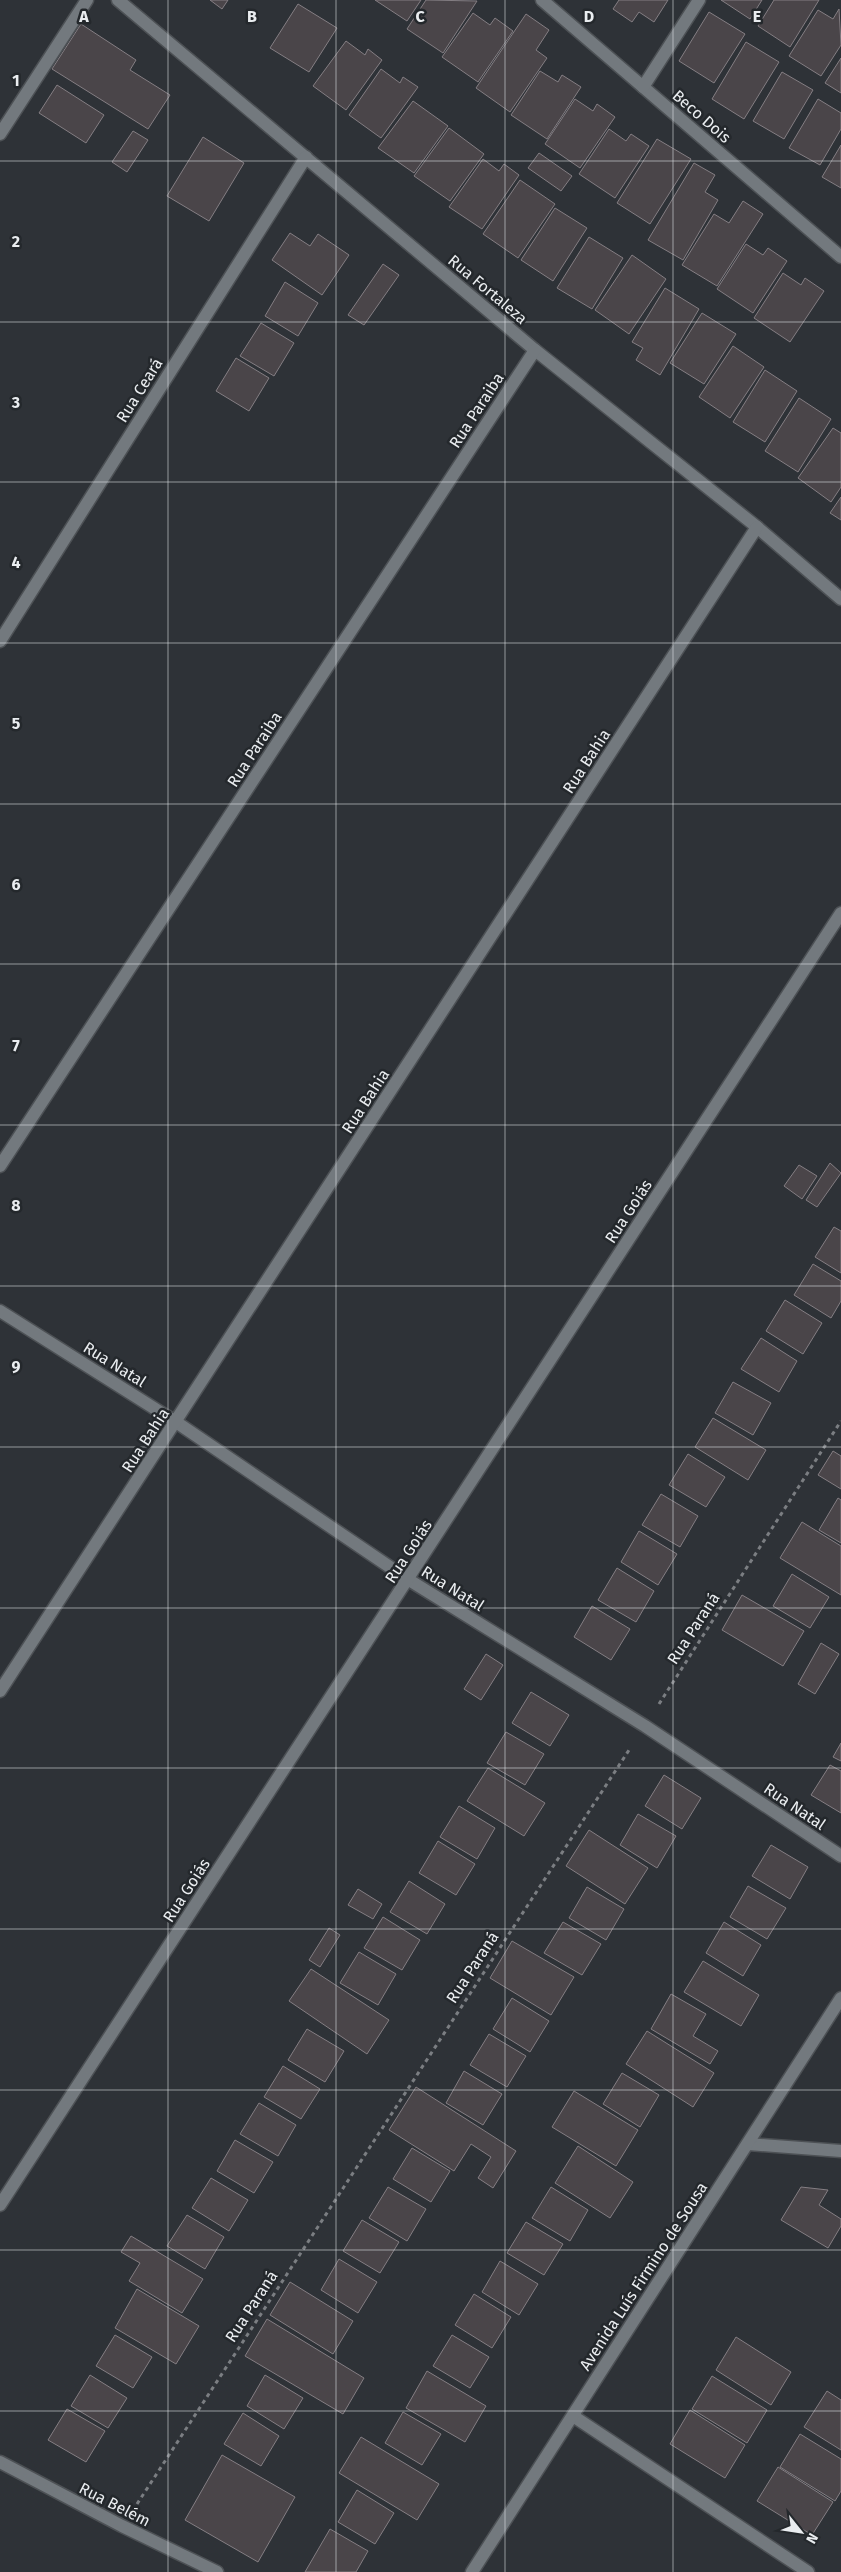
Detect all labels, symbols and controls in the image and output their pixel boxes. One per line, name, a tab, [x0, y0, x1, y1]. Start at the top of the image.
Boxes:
text: A	[78, 7, 89, 26]
text: B	[247, 7, 257, 26]
text: C	[415, 7, 425, 26]
text: D	[584, 7, 594, 26]
text: E	[753, 7, 761, 26]
text: 1	[12, 71, 20, 90]
street label: Beco Dois	[669, 86, 735, 147]
text: 2	[12, 232, 20, 251]
street label: Rua Fortaleza	[444, 251, 531, 328]
street label: Rua Ceará	[112, 355, 167, 426]
street label: Rua Paraiba	[445, 369, 508, 451]
text: 3	[11, 393, 20, 412]
text: 4	[11, 553, 21, 572]
street label: Rua Paraiba	[223, 708, 286, 790]
text: 5	[12, 714, 21, 733]
street label: Rua Bahia	[559, 725, 614, 797]
text: 6	[11, 875, 21, 894]
text: 7	[12, 1036, 20, 1055]
street label: Rua Bahia	[338, 1065, 393, 1137]
street label: Rua Goiás	[601, 1176, 656, 1247]
text: 8	[11, 1196, 21, 1215]
street label: Rua Natal	[80, 1338, 150, 1391]
text: 9	[12, 1357, 21, 1376]
street label: Rua Bahia	[118, 1404, 173, 1476]
street label: Rua Goiás	[381, 1516, 436, 1587]
street label: Rua Natal	[418, 1562, 488, 1615]
street label: Rua Paraná	[663, 1589, 724, 1668]
street label: Rua Natal	[760, 1779, 829, 1834]
street label: Rua Goiás	[159, 1855, 214, 1926]
street label: Rua Paraná	[442, 1928, 503, 2007]
street label: Avenida Luís Firmino de Sousa	[575, 2179, 711, 2374]
street label: Rua Paraná	[221, 2267, 282, 2346]
street label: Rua Belém	[76, 2478, 154, 2530]
north arrow	[776, 2507, 826, 2557]
text: N	[802, 2530, 822, 2547]

